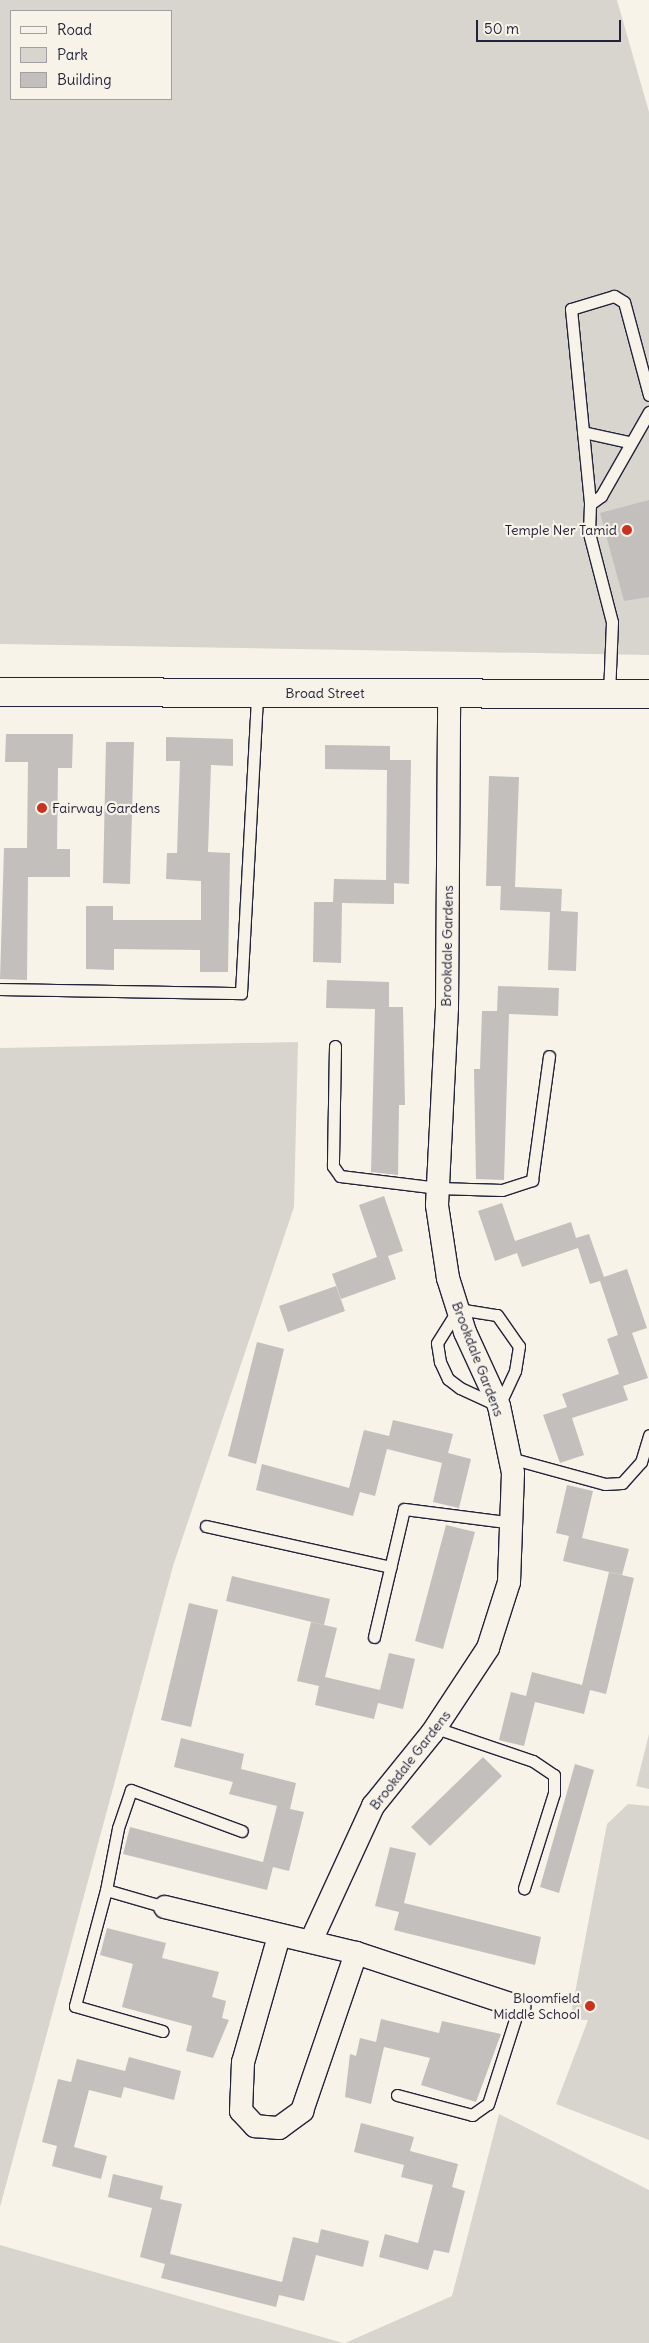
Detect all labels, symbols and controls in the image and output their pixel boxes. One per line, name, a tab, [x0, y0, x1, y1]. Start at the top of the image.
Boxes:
legend	[10, 10, 172, 100]
scale bar	[479, 10, 624, 42]
text: 50 m	[484, 19, 519, 38]
text: Road	[57, 20, 92, 39]
text: Park	[57, 45, 88, 64]
text: Building	[57, 70, 112, 89]
place label: Temple Ner Tamid	[505, 522, 617, 538]
marker: Temple Ner Tamid	[621, 524, 633, 536]
street label: Broad Street	[285, 685, 365, 701]
place label: Fairway Gardens	[52, 800, 160, 816]
marker: Fairway Gardens	[36, 802, 48, 814]
street label: Brookdale Gardens	[438, 885, 456, 1007]
street label: Brookdale Gardens	[448, 1299, 508, 1419]
street label: Brookdale Gardens	[366, 1707, 454, 1813]
place label: Bloomfield Middle School	[493, 1990, 580, 2022]
marker: Bloomfield Middle School	[584, 2000, 596, 2012]

